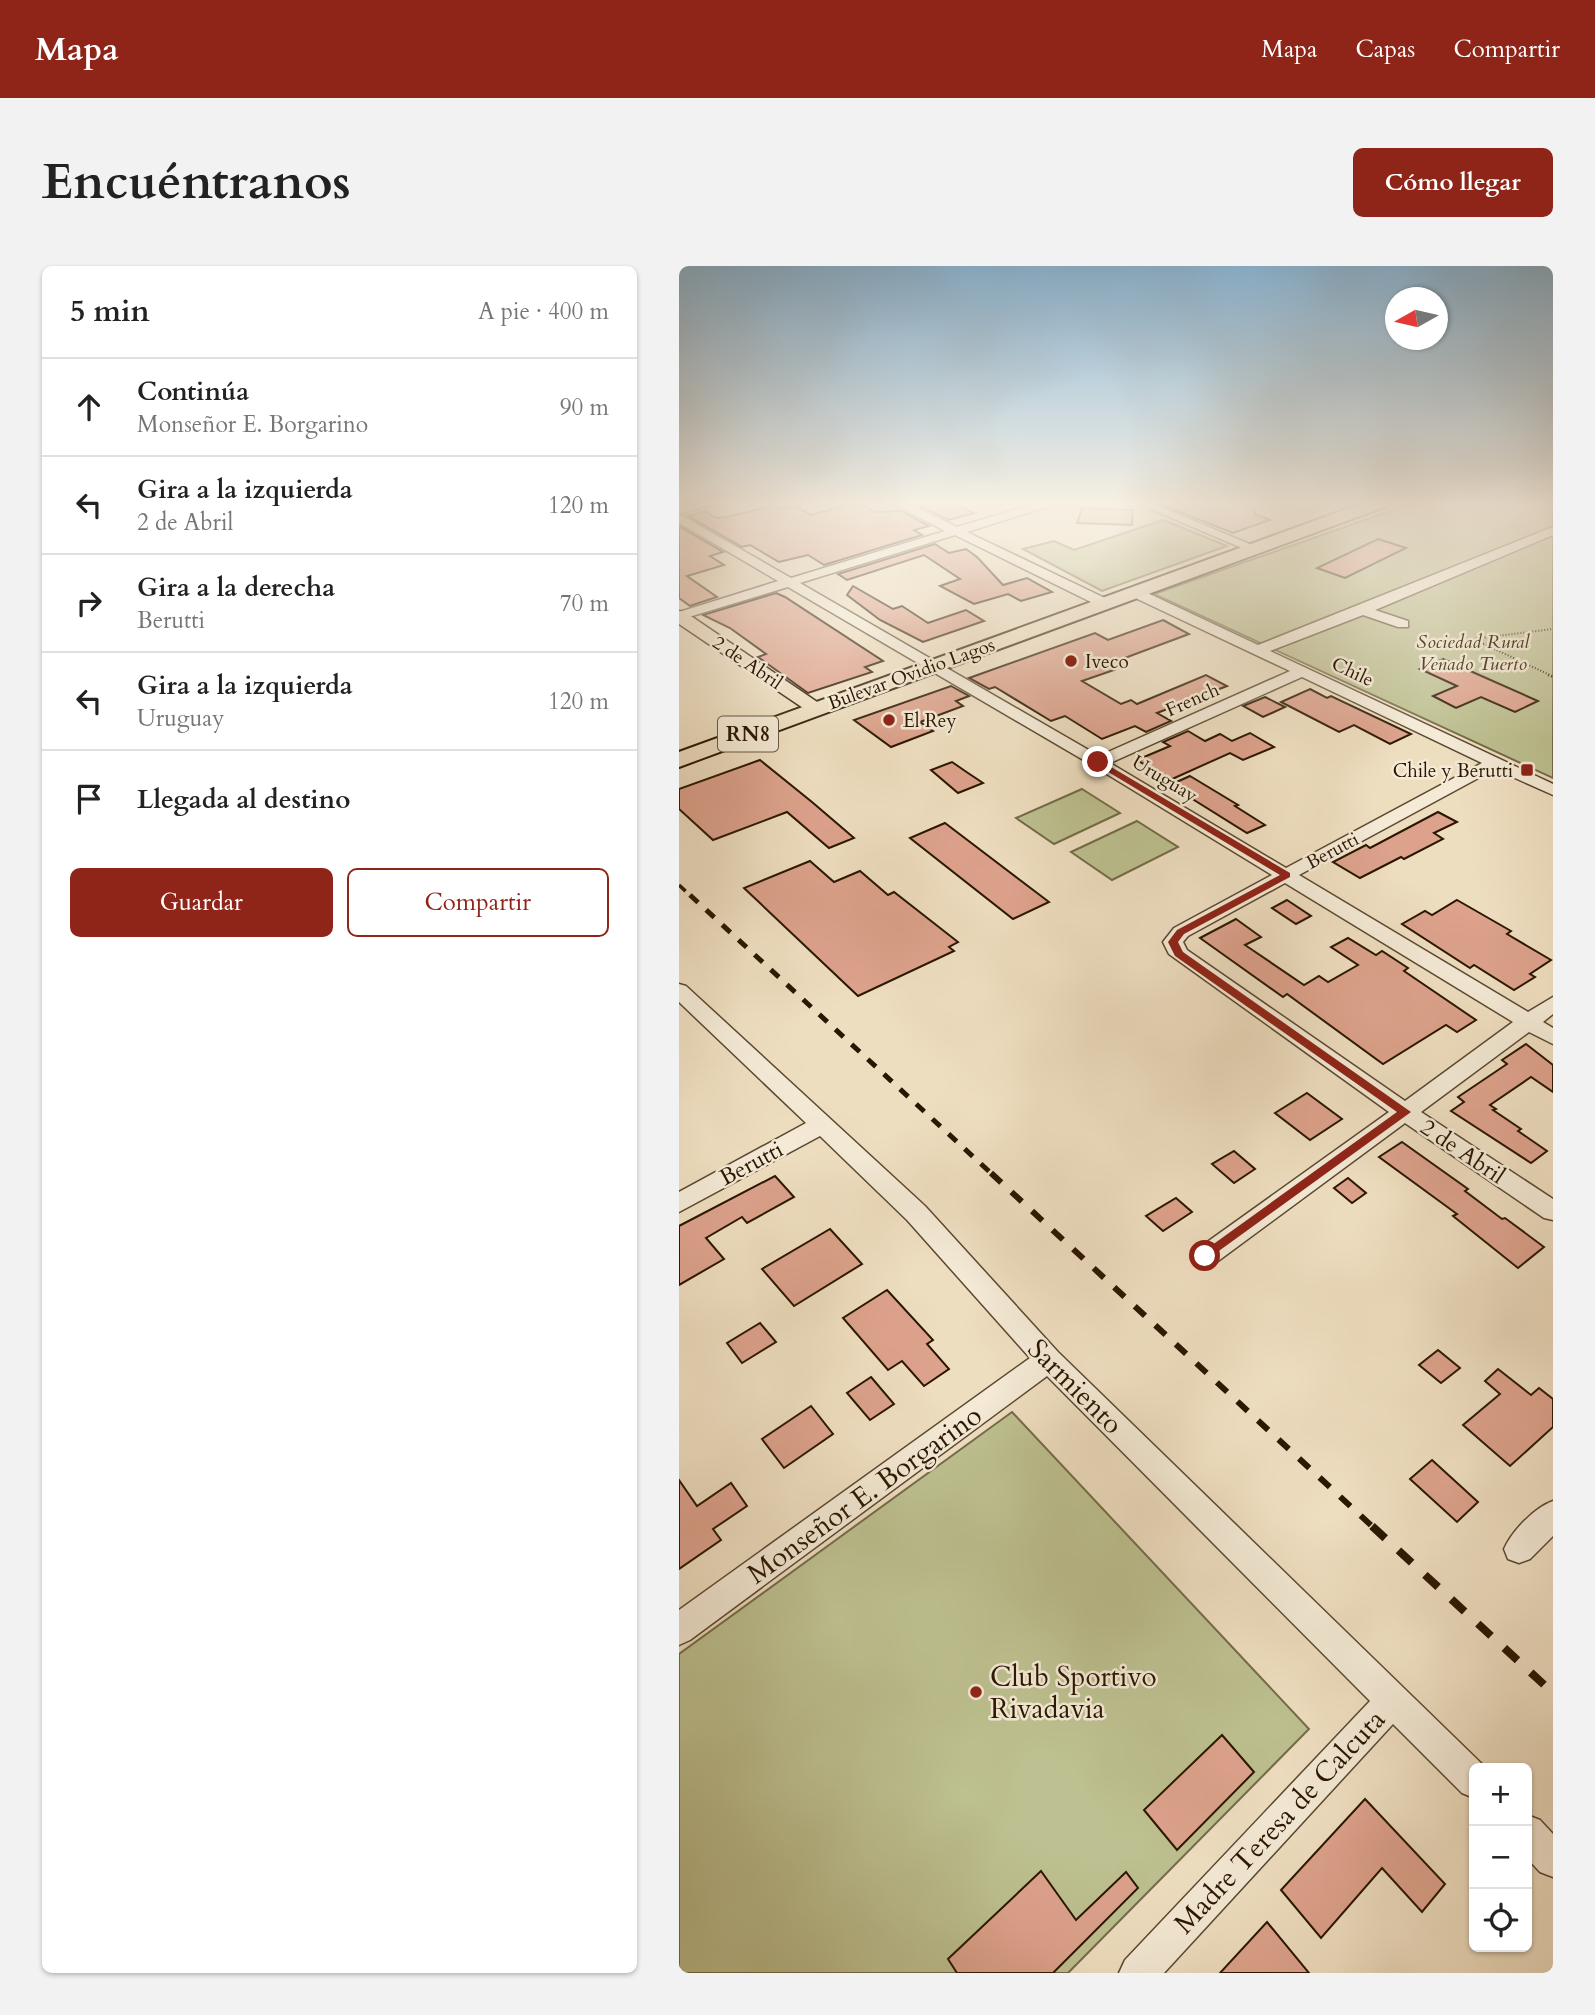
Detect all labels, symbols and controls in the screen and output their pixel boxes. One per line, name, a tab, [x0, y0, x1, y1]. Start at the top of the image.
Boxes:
text: Mapa	[35, 27, 119, 72]
text: Mapa	[1261, 33, 1317, 66]
text: Capas	[1355, 33, 1415, 66]
text: Compartir	[1453, 33, 1560, 66]
button: Cómo llegar	[1353, 148, 1553, 217]
text: Encuéntranos	[42, 149, 351, 216]
north arrow	[1385, 287, 1448, 350]
text: 5 min	[70, 291, 150, 332]
text: A pie · 400 m	[478, 296, 609, 327]
text: Continúa	[137, 374, 249, 409]
icon: ahead	[70, 388, 108, 426]
text: 90 m	[560, 392, 609, 423]
text: Monseñor E. Borgarino	[137, 409, 368, 440]
text: Gira a la izquierda	[137, 472, 353, 507]
icon: left	[70, 486, 108, 524]
text: 120 m	[548, 490, 609, 521]
text: 2 de Abril	[137, 507, 233, 538]
text: Gira a la derecha	[137, 570, 335, 605]
icon: right	[70, 584, 108, 622]
text: 70 m	[560, 588, 609, 619]
text: Berutti	[137, 605, 205, 636]
park label: Sociedad Rural Venado Tuerto	[1416, 629, 1530, 677]
street label: 2 de Abril	[707, 630, 788, 696]
street label: Bulevar Ovidio Lagos	[824, 632, 998, 716]
place label: Iveco	[1085, 649, 1129, 675]
street label: Chile	[1327, 651, 1378, 693]
marker: Iveco	[1063, 653, 1079, 669]
text: Gira a la izquierda	[137, 668, 353, 703]
street label: French	[1161, 676, 1224, 723]
icon: left	[70, 682, 108, 720]
text: 120 m	[548, 686, 609, 717]
text: Uruguay	[137, 703, 224, 734]
place label: El Rey	[903, 708, 957, 734]
marker: El Rey	[881, 712, 897, 728]
road number: RN8	[718, 716, 778, 752]
route end	[1082, 746, 1113, 777]
street label: Uruguay	[1127, 749, 1202, 809]
place label: Chile y Berutti	[1393, 758, 1513, 784]
marker: Chile y Berutti	[1519, 762, 1535, 778]
icon: arrive	[70, 780, 108, 818]
text: Llegada al destino	[137, 782, 351, 817]
street label: Berutti	[1302, 826, 1363, 876]
button: Guardar	[70, 868, 333, 937]
button: Compartir	[347, 868, 609, 937]
street label: 2 de Abril	[1414, 1112, 1511, 1191]
street label: Berutti	[714, 1134, 789, 1193]
route start	[1189, 1240, 1220, 1271]
street label: Sarmiento	[1019, 1331, 1131, 1443]
street label: Monseñor E. Borgarino	[740, 1397, 990, 1593]
place label: Club Sportivo Rivadavia	[990, 1658, 1157, 1728]
marker: Club Sportivo Rivadavia	[968, 1684, 984, 1700]
street label: Madre Teresa de Calcuta	[1166, 1701, 1394, 1942]
map controls	[1469, 1763, 1532, 1952]
button: +	[1469, 1763, 1532, 1826]
button: −	[1469, 1826, 1532, 1889]
button: locate	[1469, 1889, 1532, 1952]

